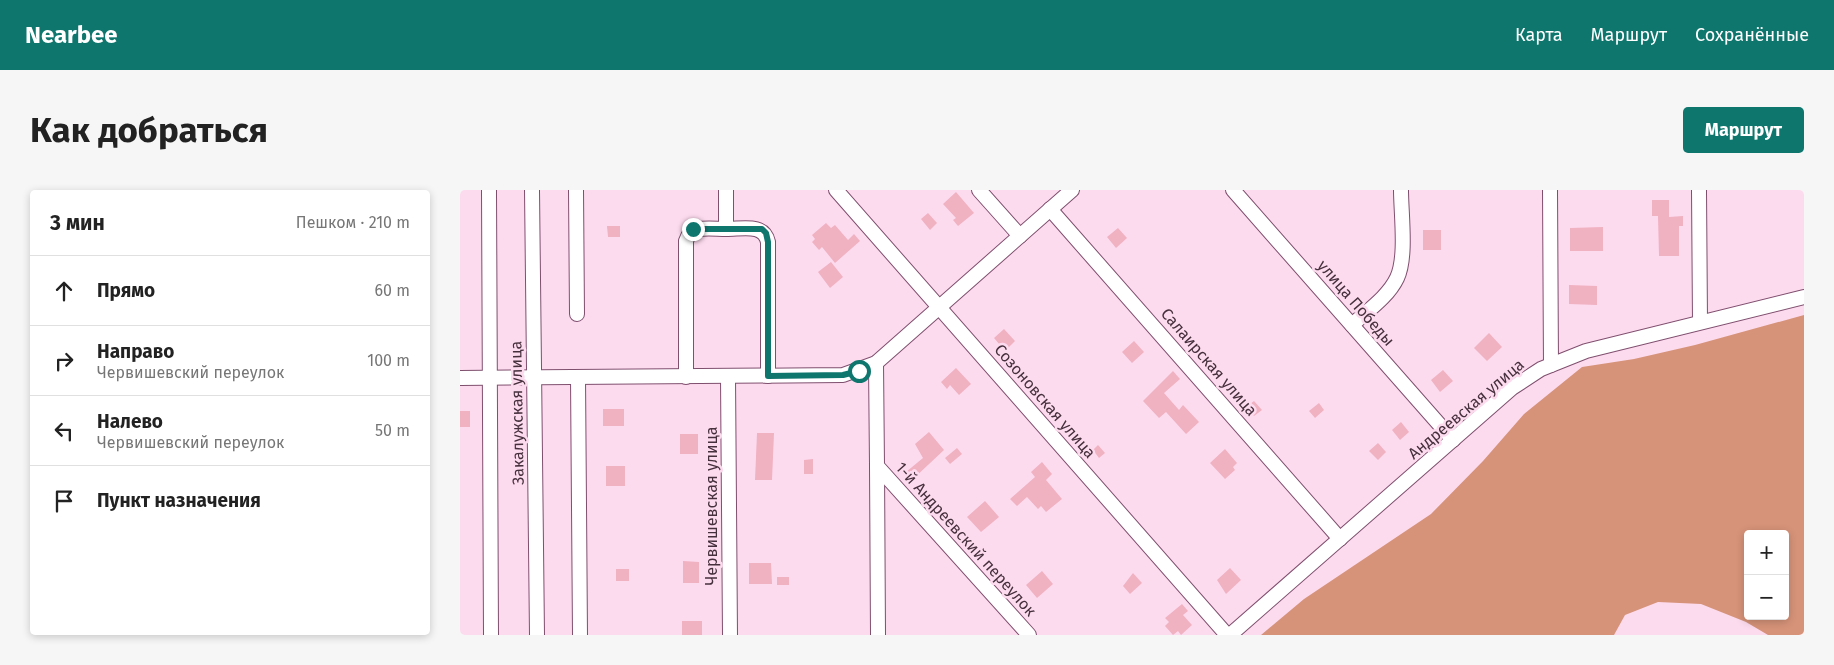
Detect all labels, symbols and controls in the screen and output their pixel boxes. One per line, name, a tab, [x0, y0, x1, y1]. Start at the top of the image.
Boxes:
text: Nearbee	[25, 21, 118, 49]
text: Карта	[1515, 24, 1563, 46]
text: Маршрут	[1591, 24, 1667, 46]
text: Сохранённые	[1695, 24, 1809, 46]
button: Маршрут	[1683, 107, 1804, 153]
text: Как добраться	[30, 109, 268, 151]
text: 3 мин	[50, 210, 105, 236]
text: Пешком · 210 m	[296, 213, 410, 232]
route end	[682, 218, 705, 241]
street label: улица Победы	[1314, 256, 1398, 350]
icon: ahead	[50, 277, 78, 305]
text: Прямо	[97, 279, 155, 302]
text: 60 m	[375, 281, 410, 300]
street label: Салаирская улица	[1157, 304, 1261, 420]
text: Направо	[97, 340, 174, 363]
street label: Созоновская улица	[990, 340, 1100, 462]
street label: Закалужская улица	[506, 341, 528, 485]
icon: right	[50, 347, 78, 375]
text: 100 m	[367, 351, 410, 370]
street label: Андреевская улица	[1404, 355, 1528, 463]
route start	[848, 360, 871, 383]
text: Червишевский переулок	[97, 363, 284, 382]
text: Налево	[97, 410, 163, 433]
icon: left	[50, 417, 78, 445]
text: 50 m	[375, 421, 410, 440]
street label: Червишевская улица	[702, 426, 721, 586]
text: Червишевский переулок	[97, 433, 284, 452]
street label: 1-й Андреевский переулок	[892, 458, 1041, 621]
icon: arrive	[50, 487, 78, 515]
text: Пункт назначения	[97, 489, 261, 512]
map controls	[1744, 530, 1789, 620]
button: +	[1744, 530, 1789, 575]
button: −	[1744, 575, 1789, 620]

